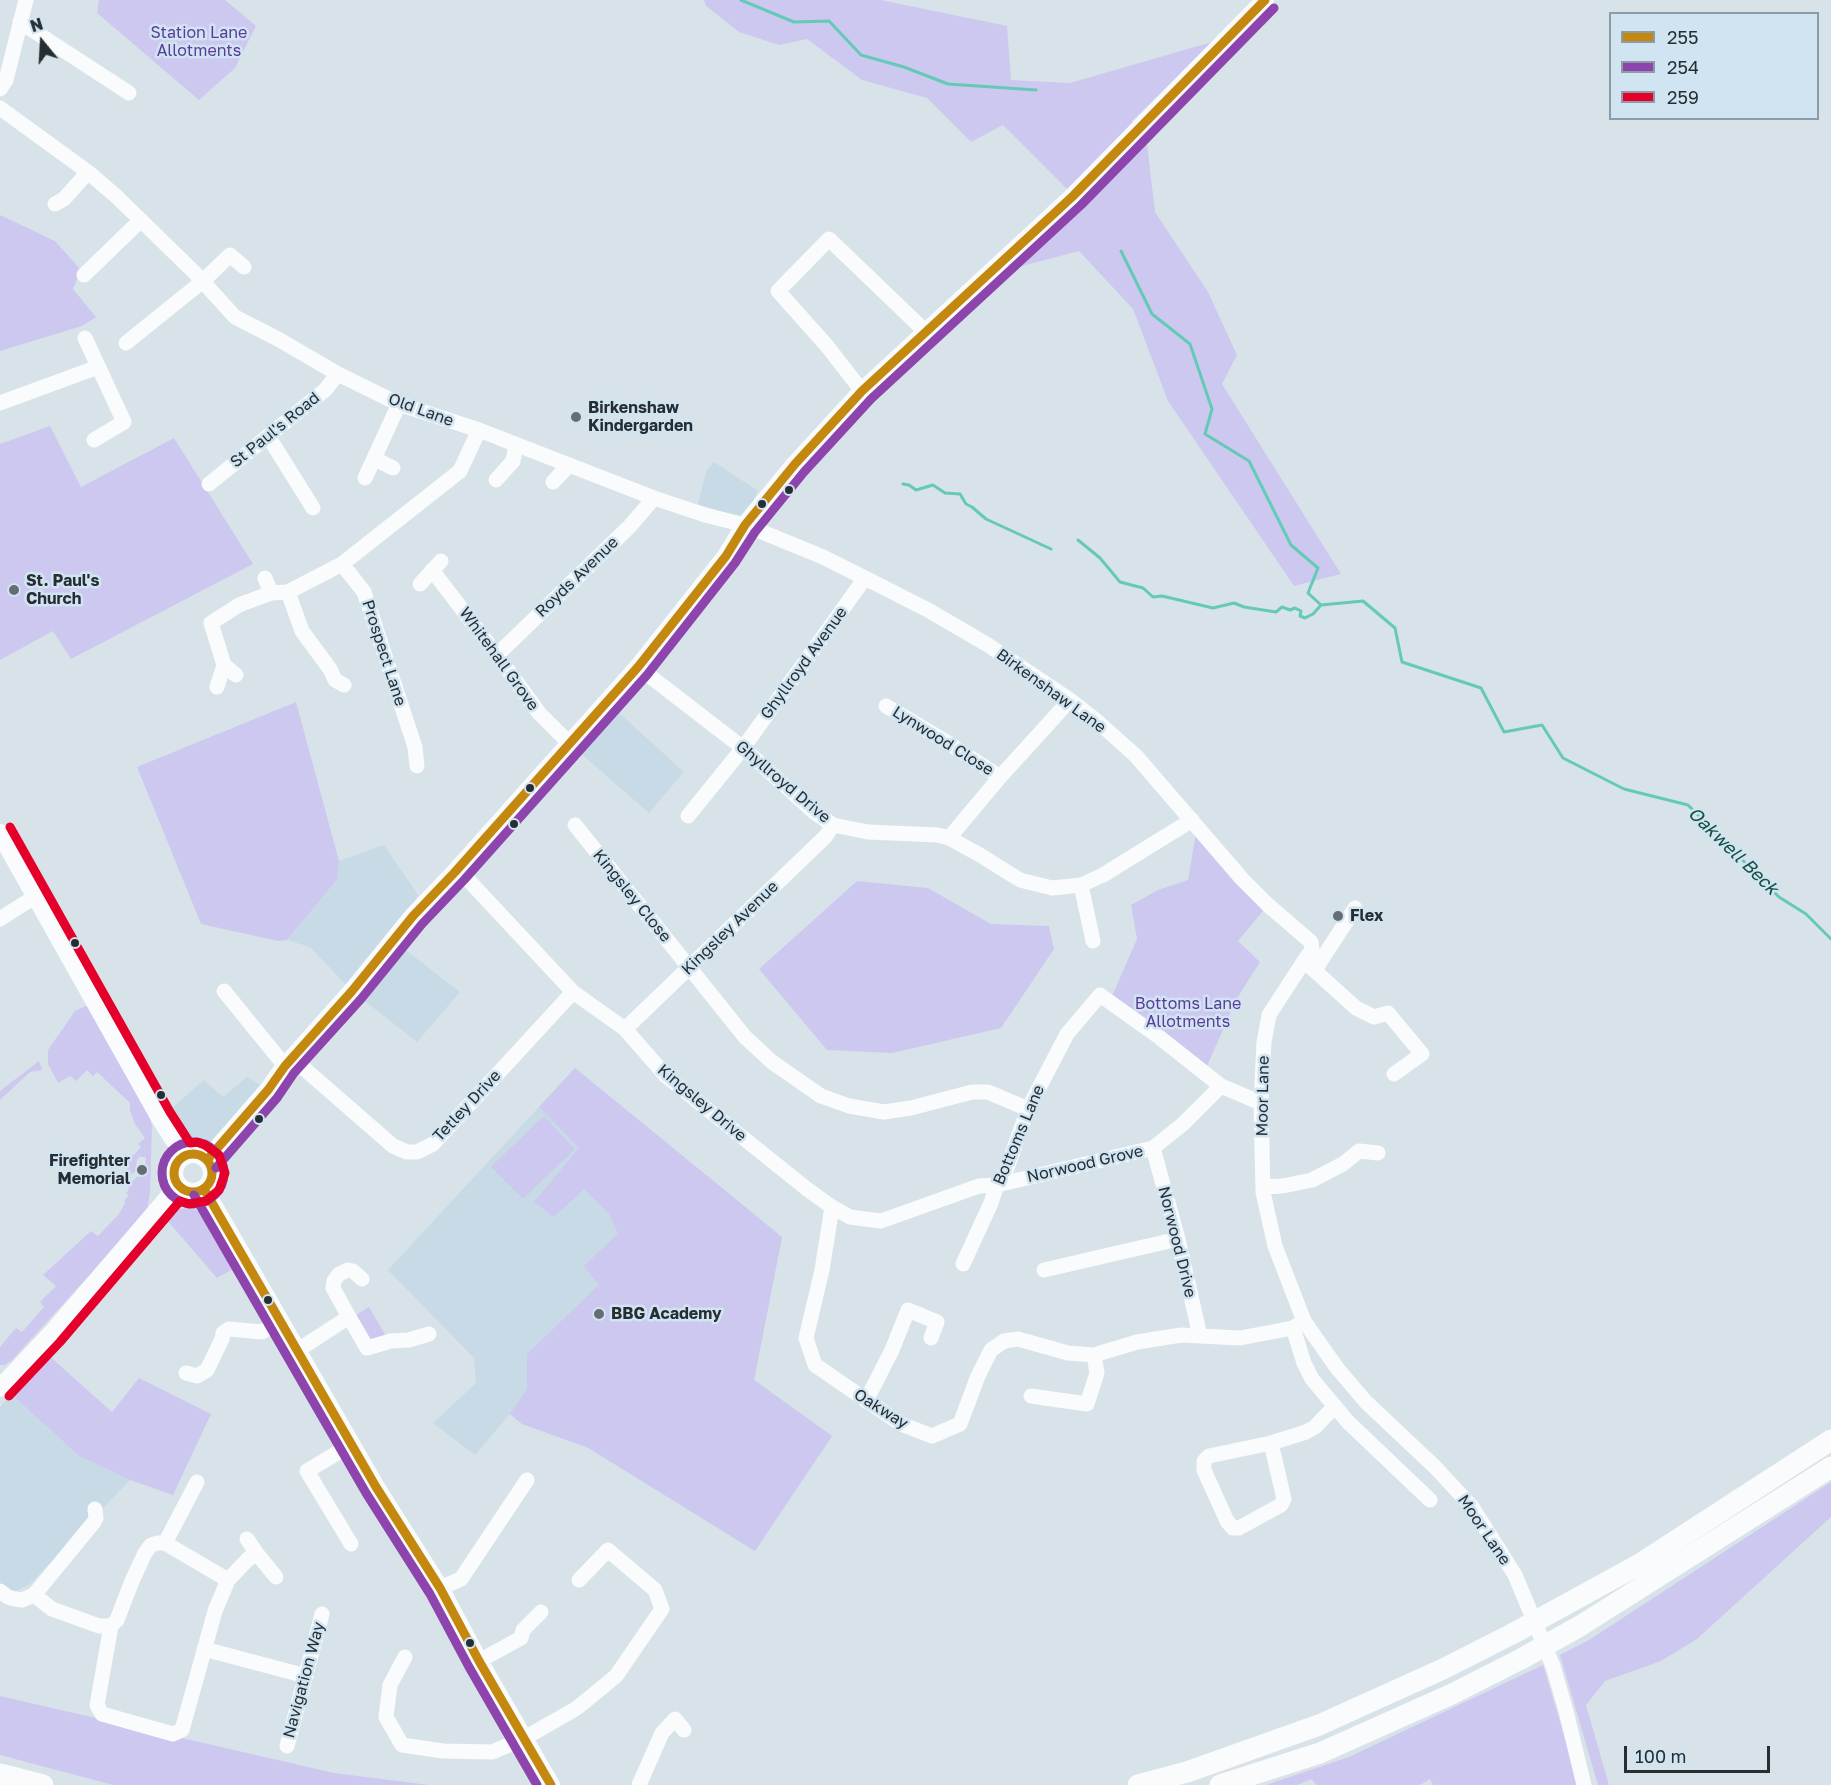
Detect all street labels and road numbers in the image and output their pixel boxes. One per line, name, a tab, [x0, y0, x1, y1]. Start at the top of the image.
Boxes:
street label: St Paul's Road	[227, 388, 323, 472]
street label: Old Lane	[386, 389, 456, 431]
street label: Royds Avenue	[532, 533, 622, 621]
street label: Prospect Lane	[358, 598, 410, 708]
street label: Ghyllroyd Avenue	[757, 603, 851, 723]
street label: Whitehall Grove	[455, 604, 543, 714]
street label: Birkenshaw Lane	[992, 645, 1110, 737]
street label: Lynwood Close	[889, 702, 997, 780]
street label: Ghyllroyd Drive	[732, 737, 834, 827]
street label: Kingsley Close	[589, 846, 675, 946]
street label: Kingsley Avenue	[678, 877, 782, 979]
street label: Moor Lane	[1253, 1056, 1273, 1136]
street label: Kingsley Drive	[654, 1060, 750, 1146]
street label: Tetley Drive	[429, 1066, 505, 1146]
street label: Bottoms Lane	[989, 1082, 1049, 1188]
street label: Norwood Grove	[1025, 1141, 1145, 1187]
street label: Norwood Drive	[1154, 1184, 1200, 1300]
street label: Oakway	[850, 1385, 912, 1433]
street label: Moor Lane	[1453, 1491, 1515, 1569]
street label: Navigation Way	[279, 1620, 329, 1740]

